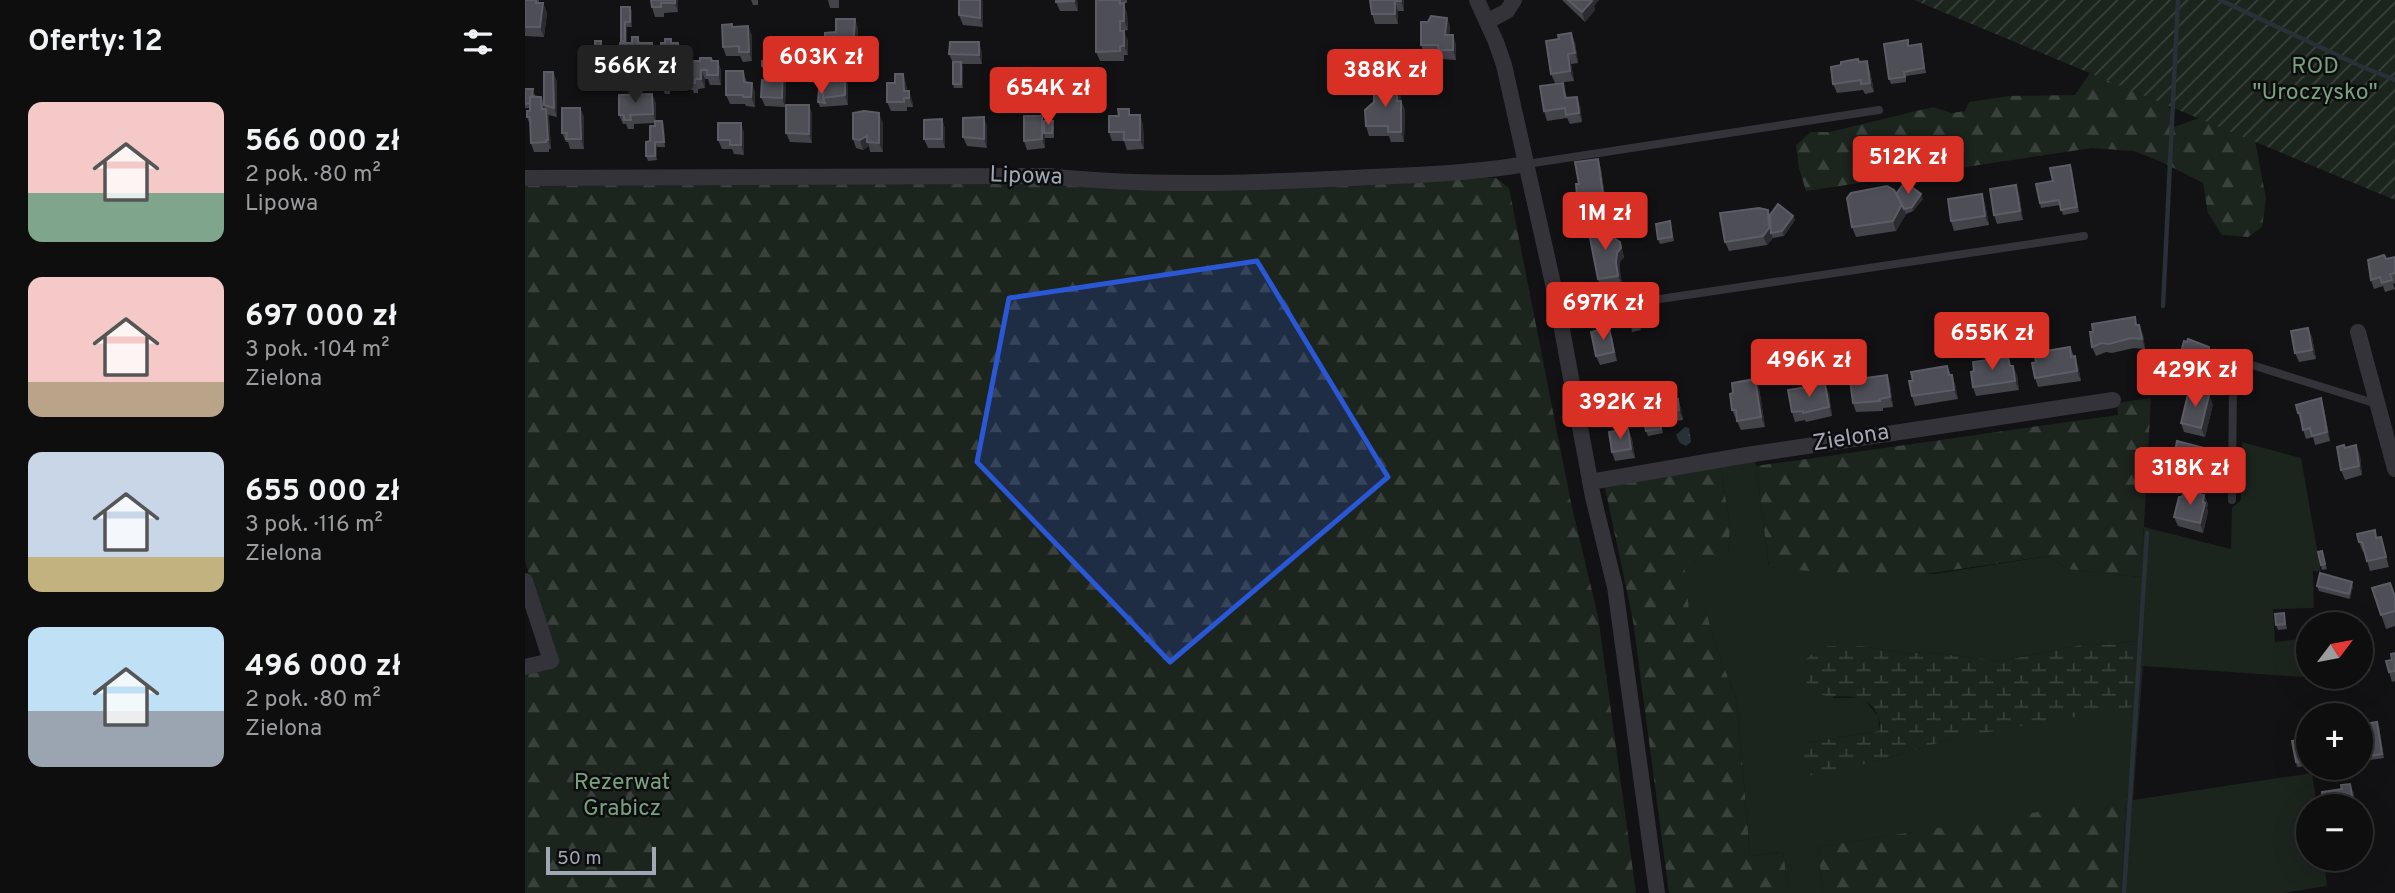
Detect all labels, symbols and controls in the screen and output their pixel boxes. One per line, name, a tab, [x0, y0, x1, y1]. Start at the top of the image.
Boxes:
icon: filters	[459, 23, 497, 61]
text: Oferty: 12	[28, 24, 163, 61]
pin: 603K zł	[756, 36, 886, 96]
text: 603K zł	[779, 44, 863, 73]
pin: 566K zł	[570, 46, 700, 105]
pin: 388K zł	[1320, 50, 1450, 109]
text: 566K zł	[593, 53, 677, 82]
park label: ROD "Uroczysko"	[2252, 53, 2378, 108]
text: 388K zł	[1343, 57, 1427, 86]
pin: 654K zł	[983, 68, 1113, 127]
text: 654K zł	[1006, 75, 1090, 104]
text: 566 000 zł	[245, 124, 400, 161]
icon: home	[84, 130, 168, 214]
pin: 512K zł	[1843, 136, 1973, 196]
text: 512K zł	[1869, 144, 1947, 173]
text: 2 pok. · 80 m²	[245, 161, 381, 190]
street label: Lipowa	[989, 161, 1063, 193]
text: Lipowa	[245, 190, 318, 219]
pin: 1M zł	[1556, 192, 1654, 252]
text: 1M zł	[1579, 200, 1631, 229]
pin: 697K zł	[1538, 282, 1668, 342]
text: 697K zł	[1562, 290, 1644, 319]
text: 697 000 zł	[245, 299, 397, 336]
icon: home	[84, 305, 168, 389]
pin: 655K zł	[1927, 312, 2057, 372]
text: 655K zł	[1950, 320, 2034, 349]
text: 3 pok. · 104 m²	[245, 336, 390, 365]
pin: 496K zł	[1744, 340, 1874, 399]
text: 496K zł	[1767, 347, 1851, 376]
pin: 429K zł	[2130, 350, 2260, 409]
text: 429K zł	[2153, 357, 2237, 386]
text: Zielona	[245, 365, 322, 394]
pin: 392K zł	[1555, 382, 1685, 441]
text: 392K zł	[1578, 389, 1662, 418]
street label: Zielona	[1811, 419, 1891, 459]
pin: 318K zł	[2125, 448, 2255, 507]
text: 318K zł	[2151, 455, 2229, 484]
text: 655 000 zł	[245, 474, 400, 511]
icon: home	[84, 480, 168, 564]
text: 3 pok. · 116 m²	[245, 511, 383, 540]
text: Zielona	[245, 540, 322, 569]
north arrow	[2296, 612, 2373, 690]
map controls	[2296, 612, 2373, 871]
text: 496 000 zł	[245, 649, 401, 686]
icon: home	[84, 655, 168, 739]
text: 2 pok. · 80 m²	[245, 686, 381, 715]
button: +	[2296, 703, 2373, 780]
text: Zielona	[245, 715, 322, 744]
park label: Rezerwat Grabicz	[574, 769, 670, 824]
button: −	[2296, 794, 2373, 871]
scale bar	[546, 844, 656, 876]
text: 50 m	[557, 847, 602, 871]

